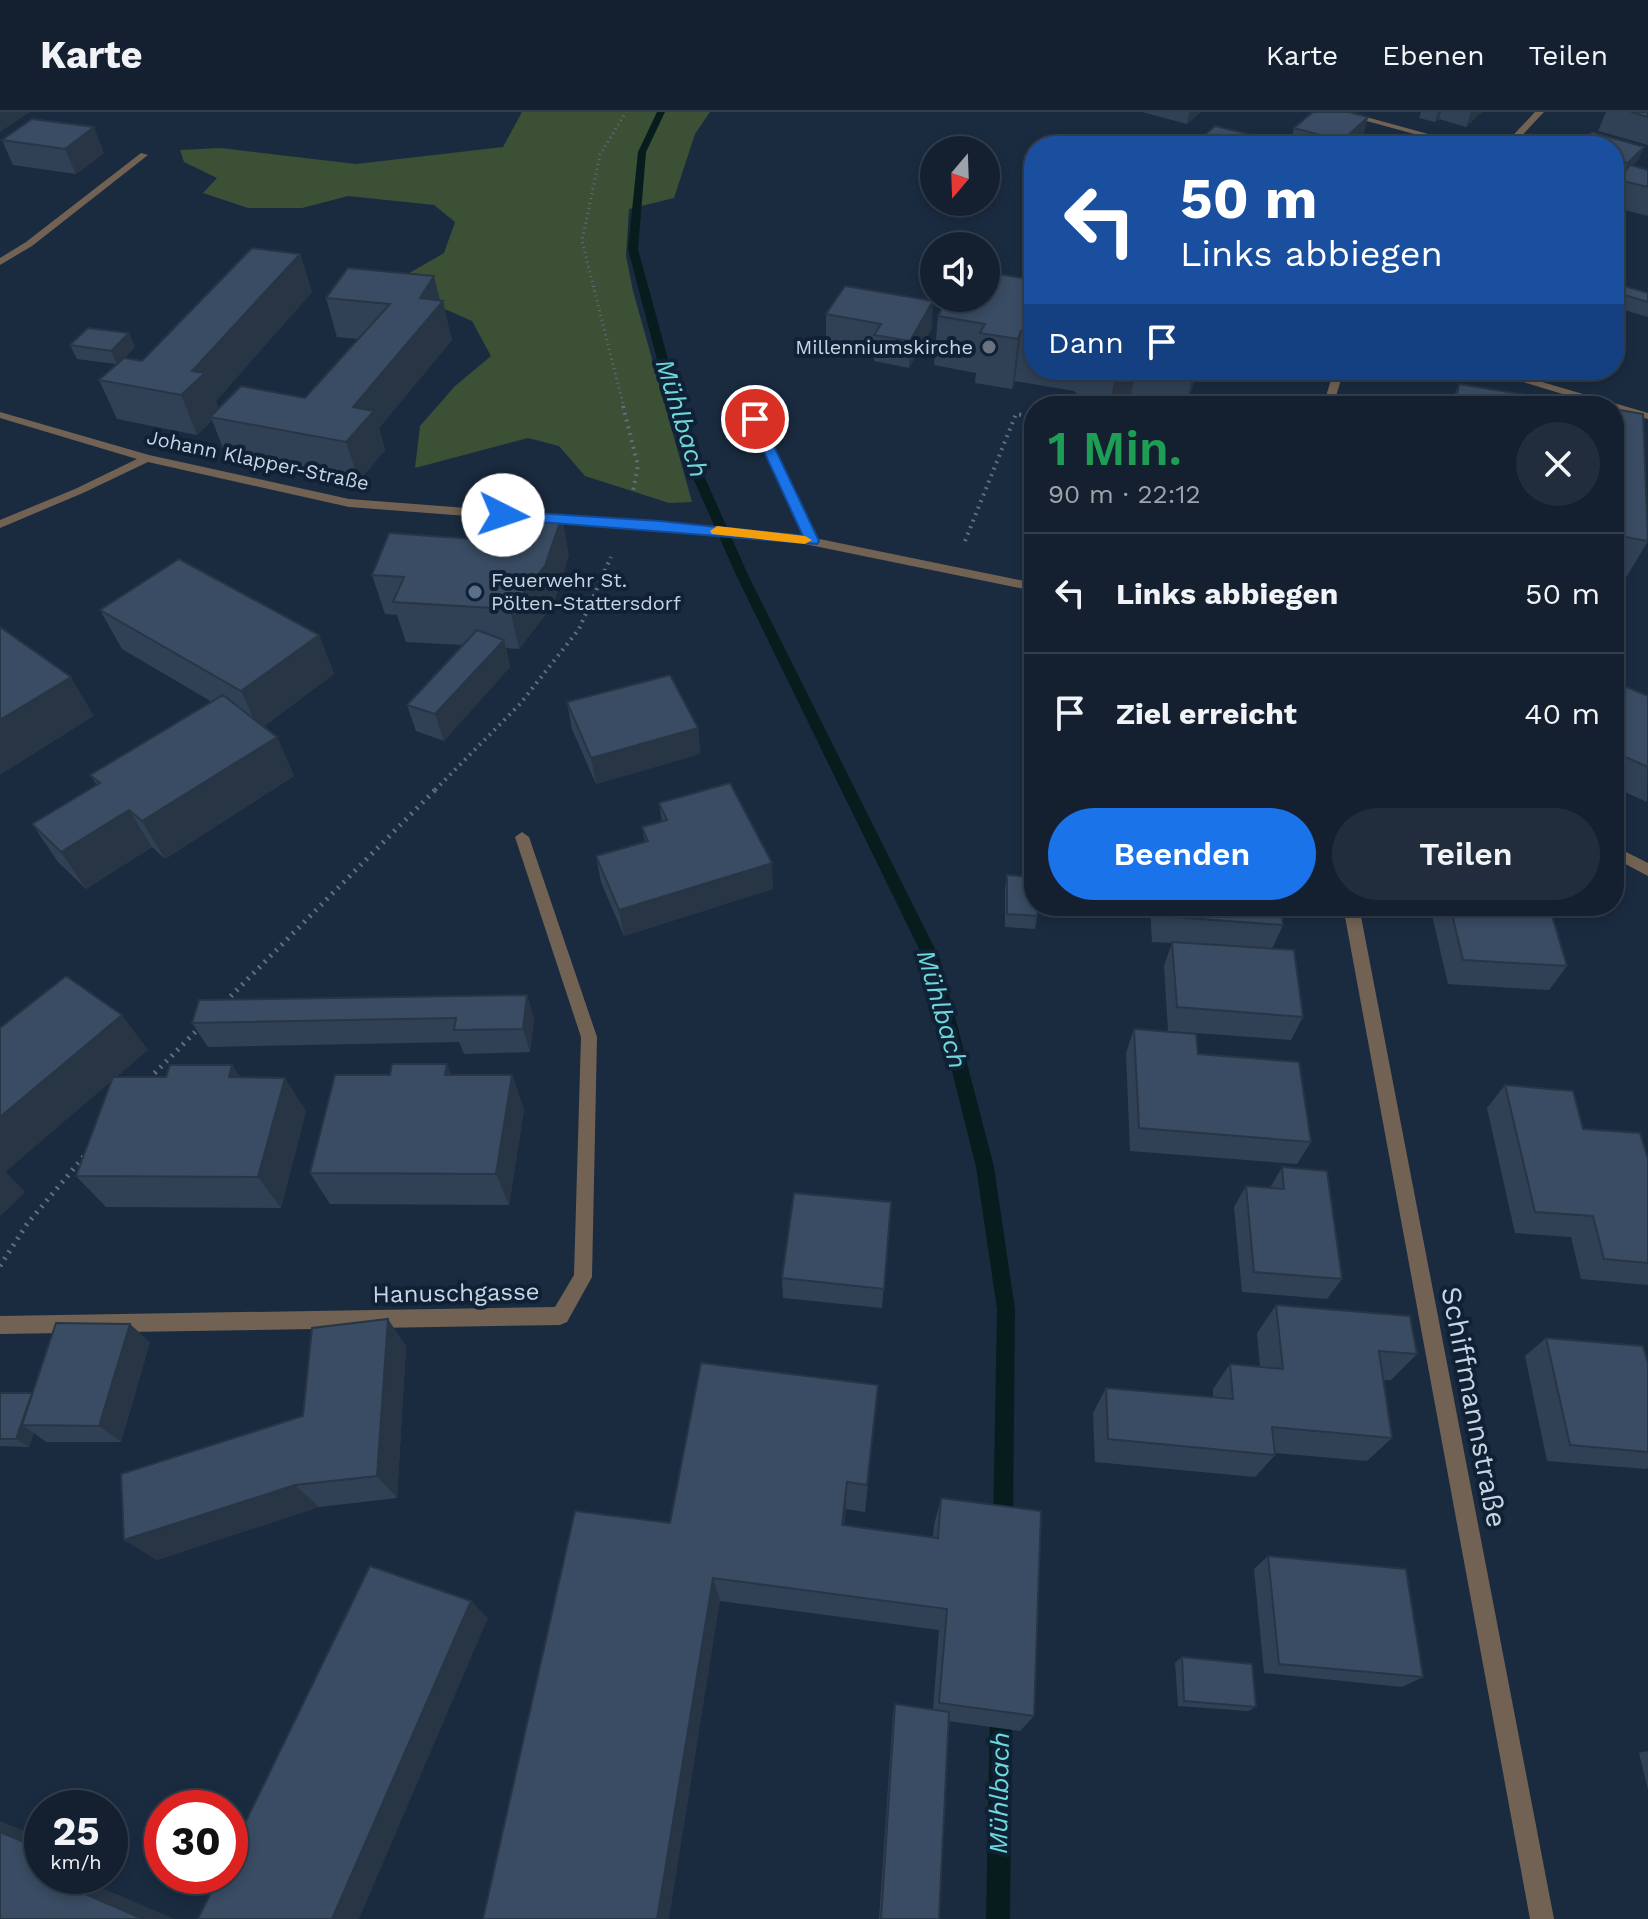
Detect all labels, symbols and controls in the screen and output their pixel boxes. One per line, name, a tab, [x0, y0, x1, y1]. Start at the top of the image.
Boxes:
text: Karte	[40, 33, 143, 77]
text: Karte	[1266, 39, 1338, 72]
text: Ebenen	[1382, 39, 1485, 72]
text: Teilen	[1529, 39, 1608, 72]
north arrow	[920, 136, 1000, 216]
map controls	[920, 136, 1000, 312]
text: 50 m	[1180, 166, 1317, 232]
icon: left	[1048, 168, 1152, 272]
button: sound	[920, 232, 1000, 312]
text: Links abbiegen	[1180, 233, 1443, 275]
icon: arrive	[1140, 320, 1184, 364]
text: Dann	[1048, 325, 1124, 360]
place label: Millenniumskirche	[795, 335, 973, 359]
marker: Millenniumskirche	[980, 338, 998, 356]
water label: Mühlbach	[650, 355, 714, 481]
pin	[721, 385, 789, 453]
icon: arrive	[733, 397, 777, 441]
text: 1 Min.	[1048, 420, 1182, 477]
button: close	[1516, 422, 1600, 506]
street label: Johann Klapper-Straße	[145, 425, 371, 495]
position arrow	[461, 473, 545, 557]
text: 90 m · 22:12	[1048, 479, 1201, 509]
place label: Feuerwehr St. Pölten-Stattersdorf	[491, 568, 681, 615]
icon: left	[1048, 571, 1092, 615]
text: Links abbiegen	[1116, 576, 1338, 611]
text: 50 m	[1525, 576, 1600, 611]
marker: Feuerwehr St. Pölten-Stattersdorf	[466, 583, 484, 601]
icon: arrive	[1048, 691, 1092, 735]
text: Ziel erreicht	[1116, 696, 1297, 731]
text: 40 m	[1524, 696, 1600, 731]
button: Beenden	[1048, 808, 1316, 900]
button: Teilen	[1332, 808, 1600, 900]
water label: Mühlbach	[911, 946, 973, 1072]
street label: Hanuschgasse	[372, 1278, 540, 1308]
street label: Schiffmannstraße	[1434, 1284, 1514, 1530]
water label: Mühlbach	[983, 1732, 1015, 1854]
speed limit sign: 30	[144, 1790, 248, 1894]
text: 25	[52, 1808, 100, 1855]
text: km/h	[50, 1850, 102, 1874]

